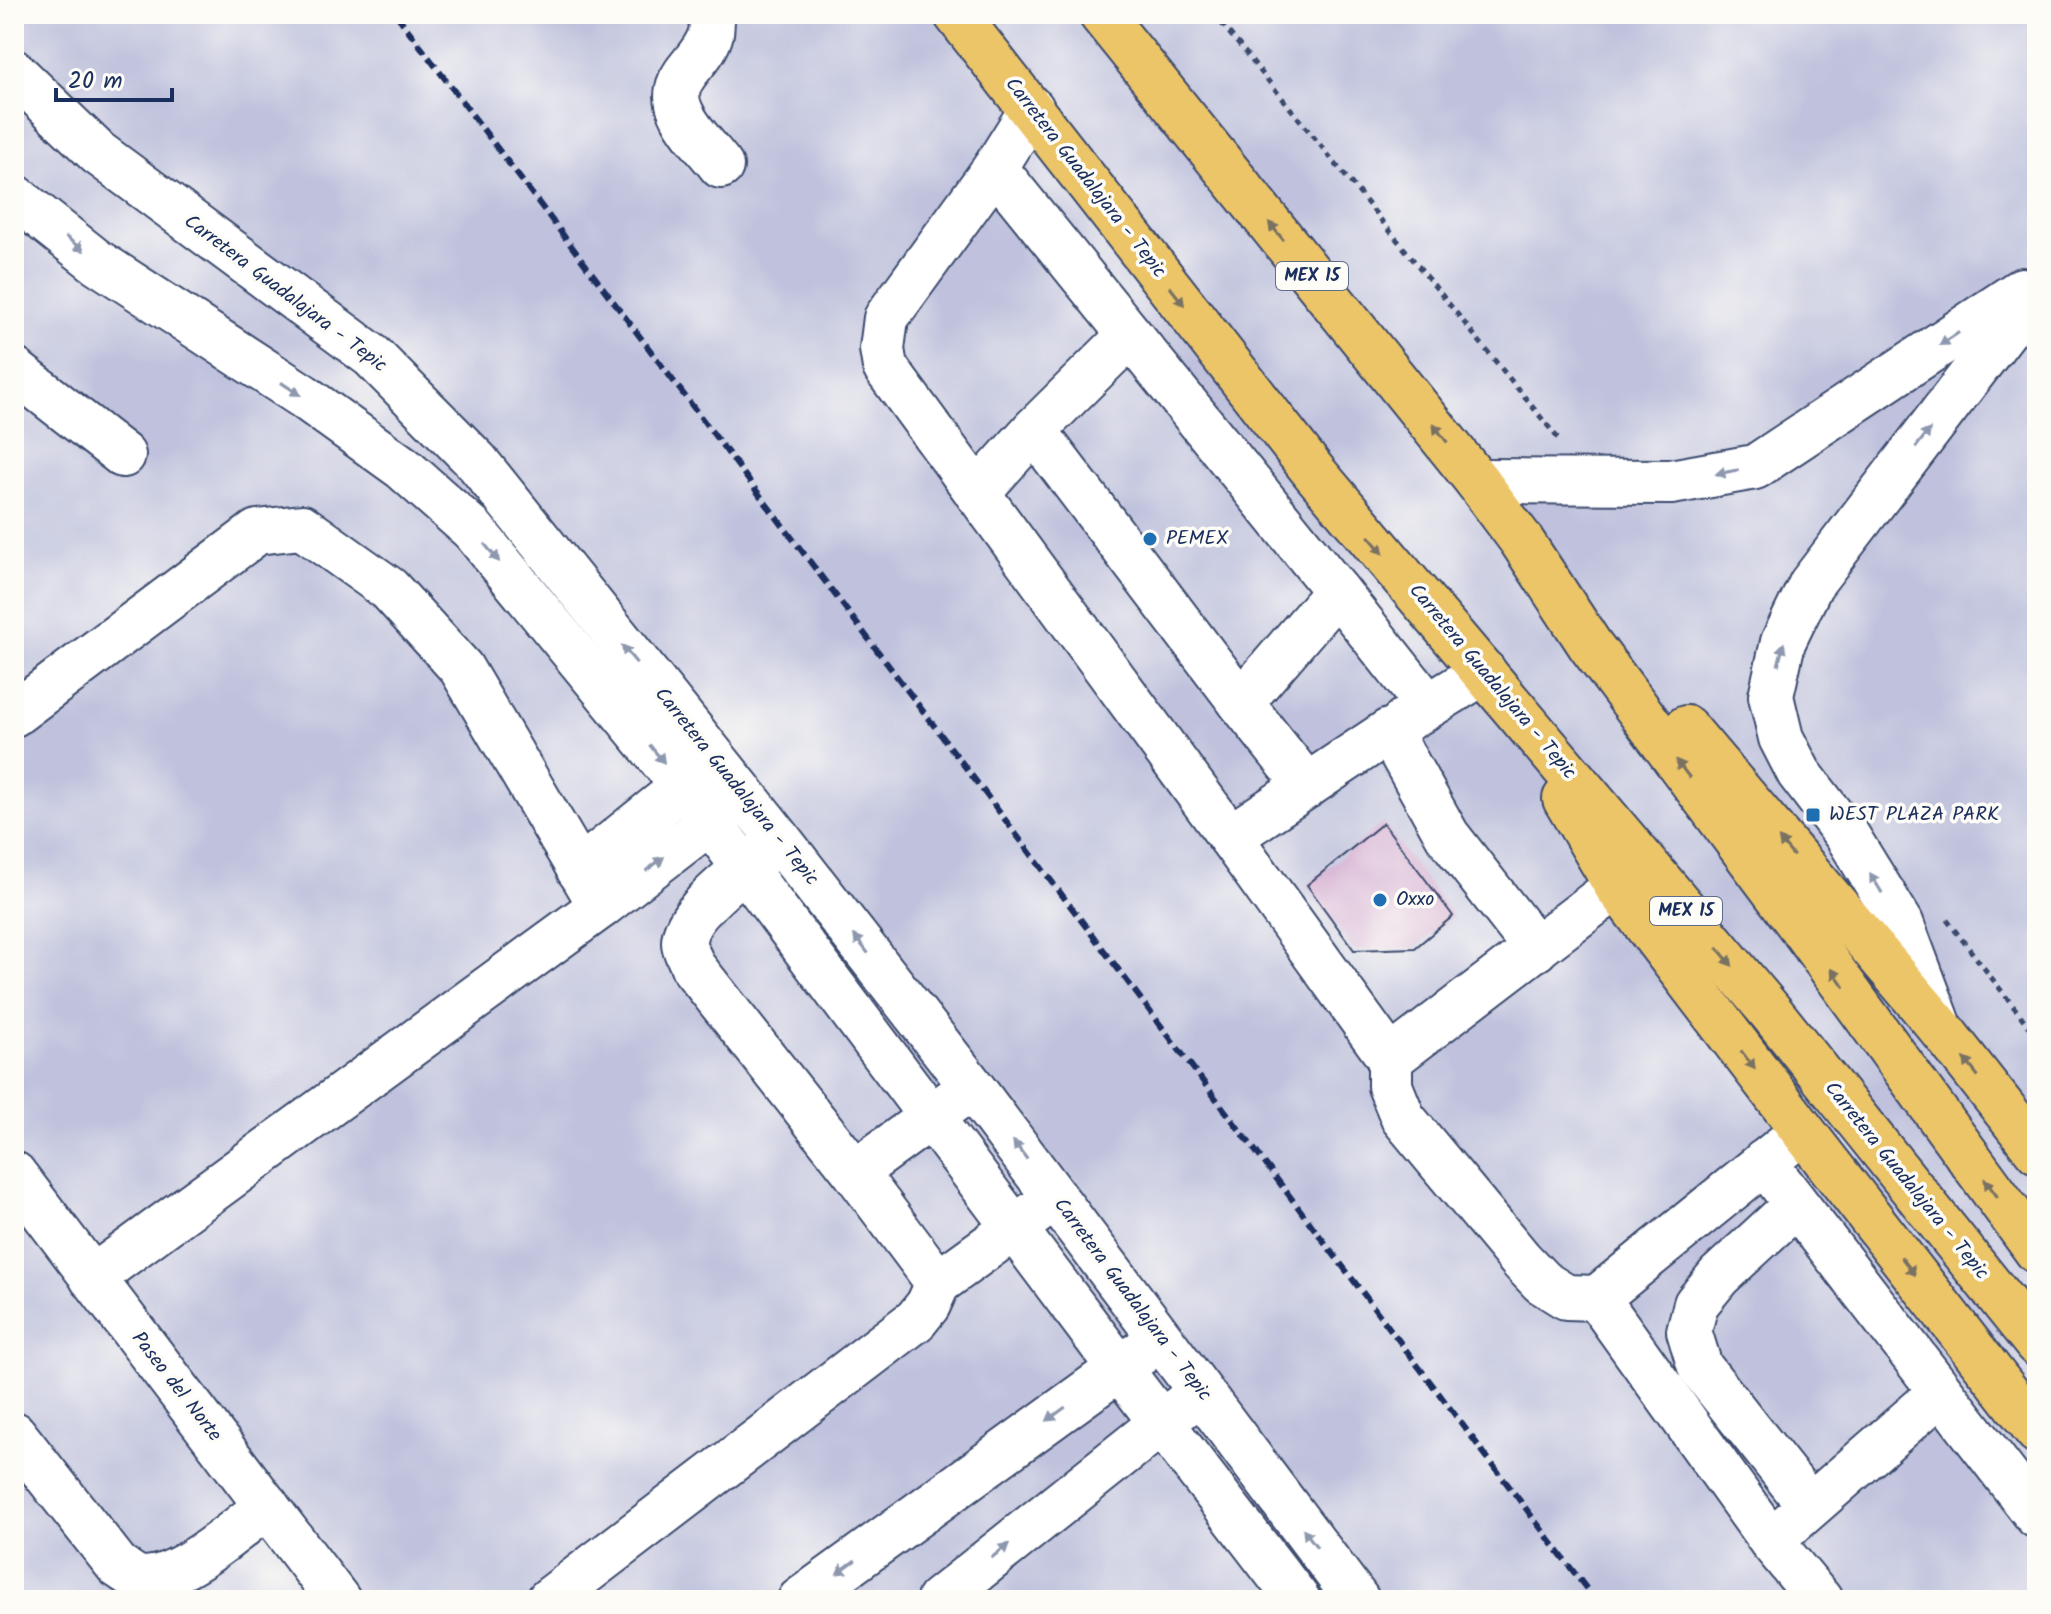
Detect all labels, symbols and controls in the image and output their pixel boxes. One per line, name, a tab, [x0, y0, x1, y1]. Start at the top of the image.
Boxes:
scale bar	[56, 52, 172, 102]
text: 20 m	[68, 62, 123, 101]
street label: Carretera Guadalajara - Tepic	[996, 71, 1174, 286]
street label: Carretera Guadalajara - Tepic	[176, 207, 394, 381]
one-way arrow	[1268, 221, 1285, 241]
one-way arrow	[65, 235, 85, 252]
road number: MEX 15	[1276, 262, 1348, 290]
one-way arrow	[1169, 286, 1185, 306]
one-way arrow	[1938, 331, 1959, 346]
one-way arrow	[280, 381, 302, 395]
one-way arrow	[1432, 423, 1448, 443]
one-way arrow	[1914, 428, 1930, 448]
one-way arrow	[1715, 466, 1740, 478]
place label: PEMEX	[1166, 523, 1229, 555]
marker: PEMEX	[1141, 530, 1159, 548]
one-way arrow	[1367, 535, 1384, 555]
one-way arrow	[483, 543, 499, 563]
street label: Carretera Guadalajara - Tepic	[1400, 577, 1584, 787]
one-way arrow	[1775, 641, 1788, 666]
one-way arrow	[621, 644, 638, 664]
street label: Carretera Guadalajara - Tepic	[646, 681, 826, 893]
one-way arrow	[648, 743, 665, 763]
one-way arrow	[1675, 759, 1691, 779]
place label: WEST PLAZA PARK	[1829, 799, 1999, 831]
marker: WEST PLAZA PARK	[1804, 806, 1822, 824]
one-way arrow	[1778, 837, 1795, 857]
one-way arrow	[645, 856, 665, 872]
one-way arrow	[1869, 872, 1883, 894]
place label: Oxxo	[1396, 884, 1434, 916]
marker: Oxxo	[1371, 891, 1389, 909]
road number: MEX 15	[1650, 897, 1722, 925]
one-way arrow	[853, 934, 869, 955]
one-way arrow	[1716, 947, 1733, 967]
one-way arrow	[1831, 967, 1846, 988]
one-way arrow	[1740, 1050, 1756, 1070]
one-way arrow	[1964, 1057, 1980, 1077]
street label: Carretera Guadalajara - Tepic	[1816, 1075, 1996, 1287]
one-way arrow	[1012, 1140, 1028, 1161]
one-way arrow	[1984, 1177, 1999, 1198]
street label: Carretera Guadalajara - Tepic	[1045, 1191, 1219, 1409]
one-way arrow	[1899, 1255, 1915, 1276]
street label: Paseo del Norte	[123, 1325, 229, 1449]
one-way arrow	[1046, 1406, 1067, 1422]
one-way arrow	[1303, 1527, 1318, 1548]
one-way arrow	[990, 1544, 1010, 1560]
one-way arrow	[835, 1559, 857, 1575]

